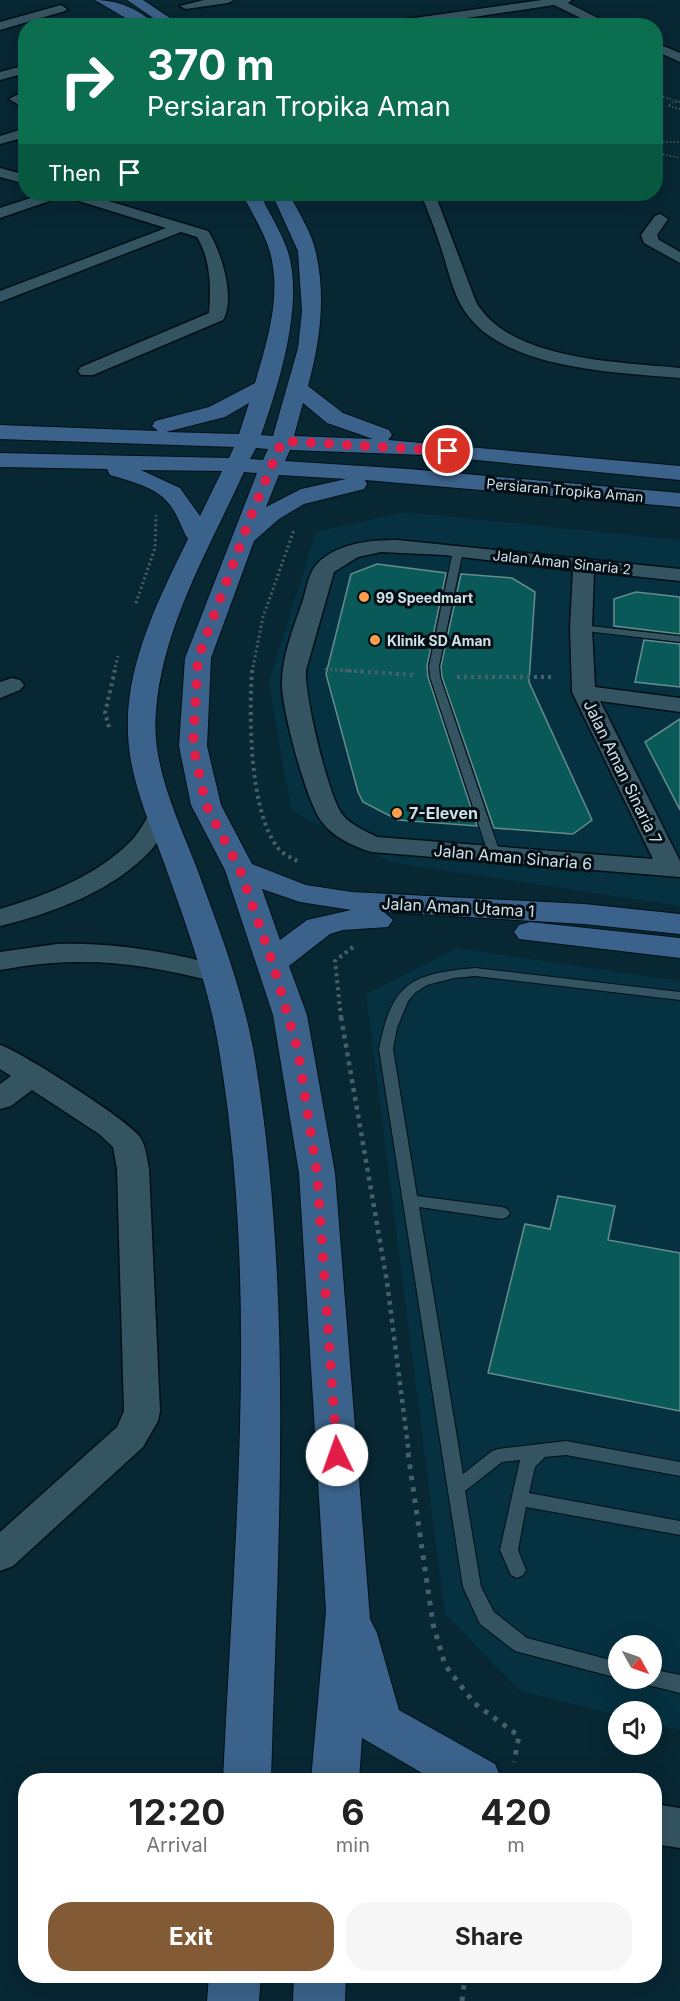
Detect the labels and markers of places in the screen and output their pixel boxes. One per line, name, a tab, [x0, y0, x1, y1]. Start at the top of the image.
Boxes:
pin	[422, 425, 473, 476]
place label: 99 Speedmart	[376, 589, 473, 606]
marker: 99 Speedmart	[357, 590, 371, 604]
place label: Klinik SD Aman	[387, 632, 491, 649]
marker: Klinik SD Aman	[368, 633, 382, 647]
place label: 7-Eleven	[409, 803, 478, 823]
marker: 7-Eleven	[390, 806, 404, 820]

